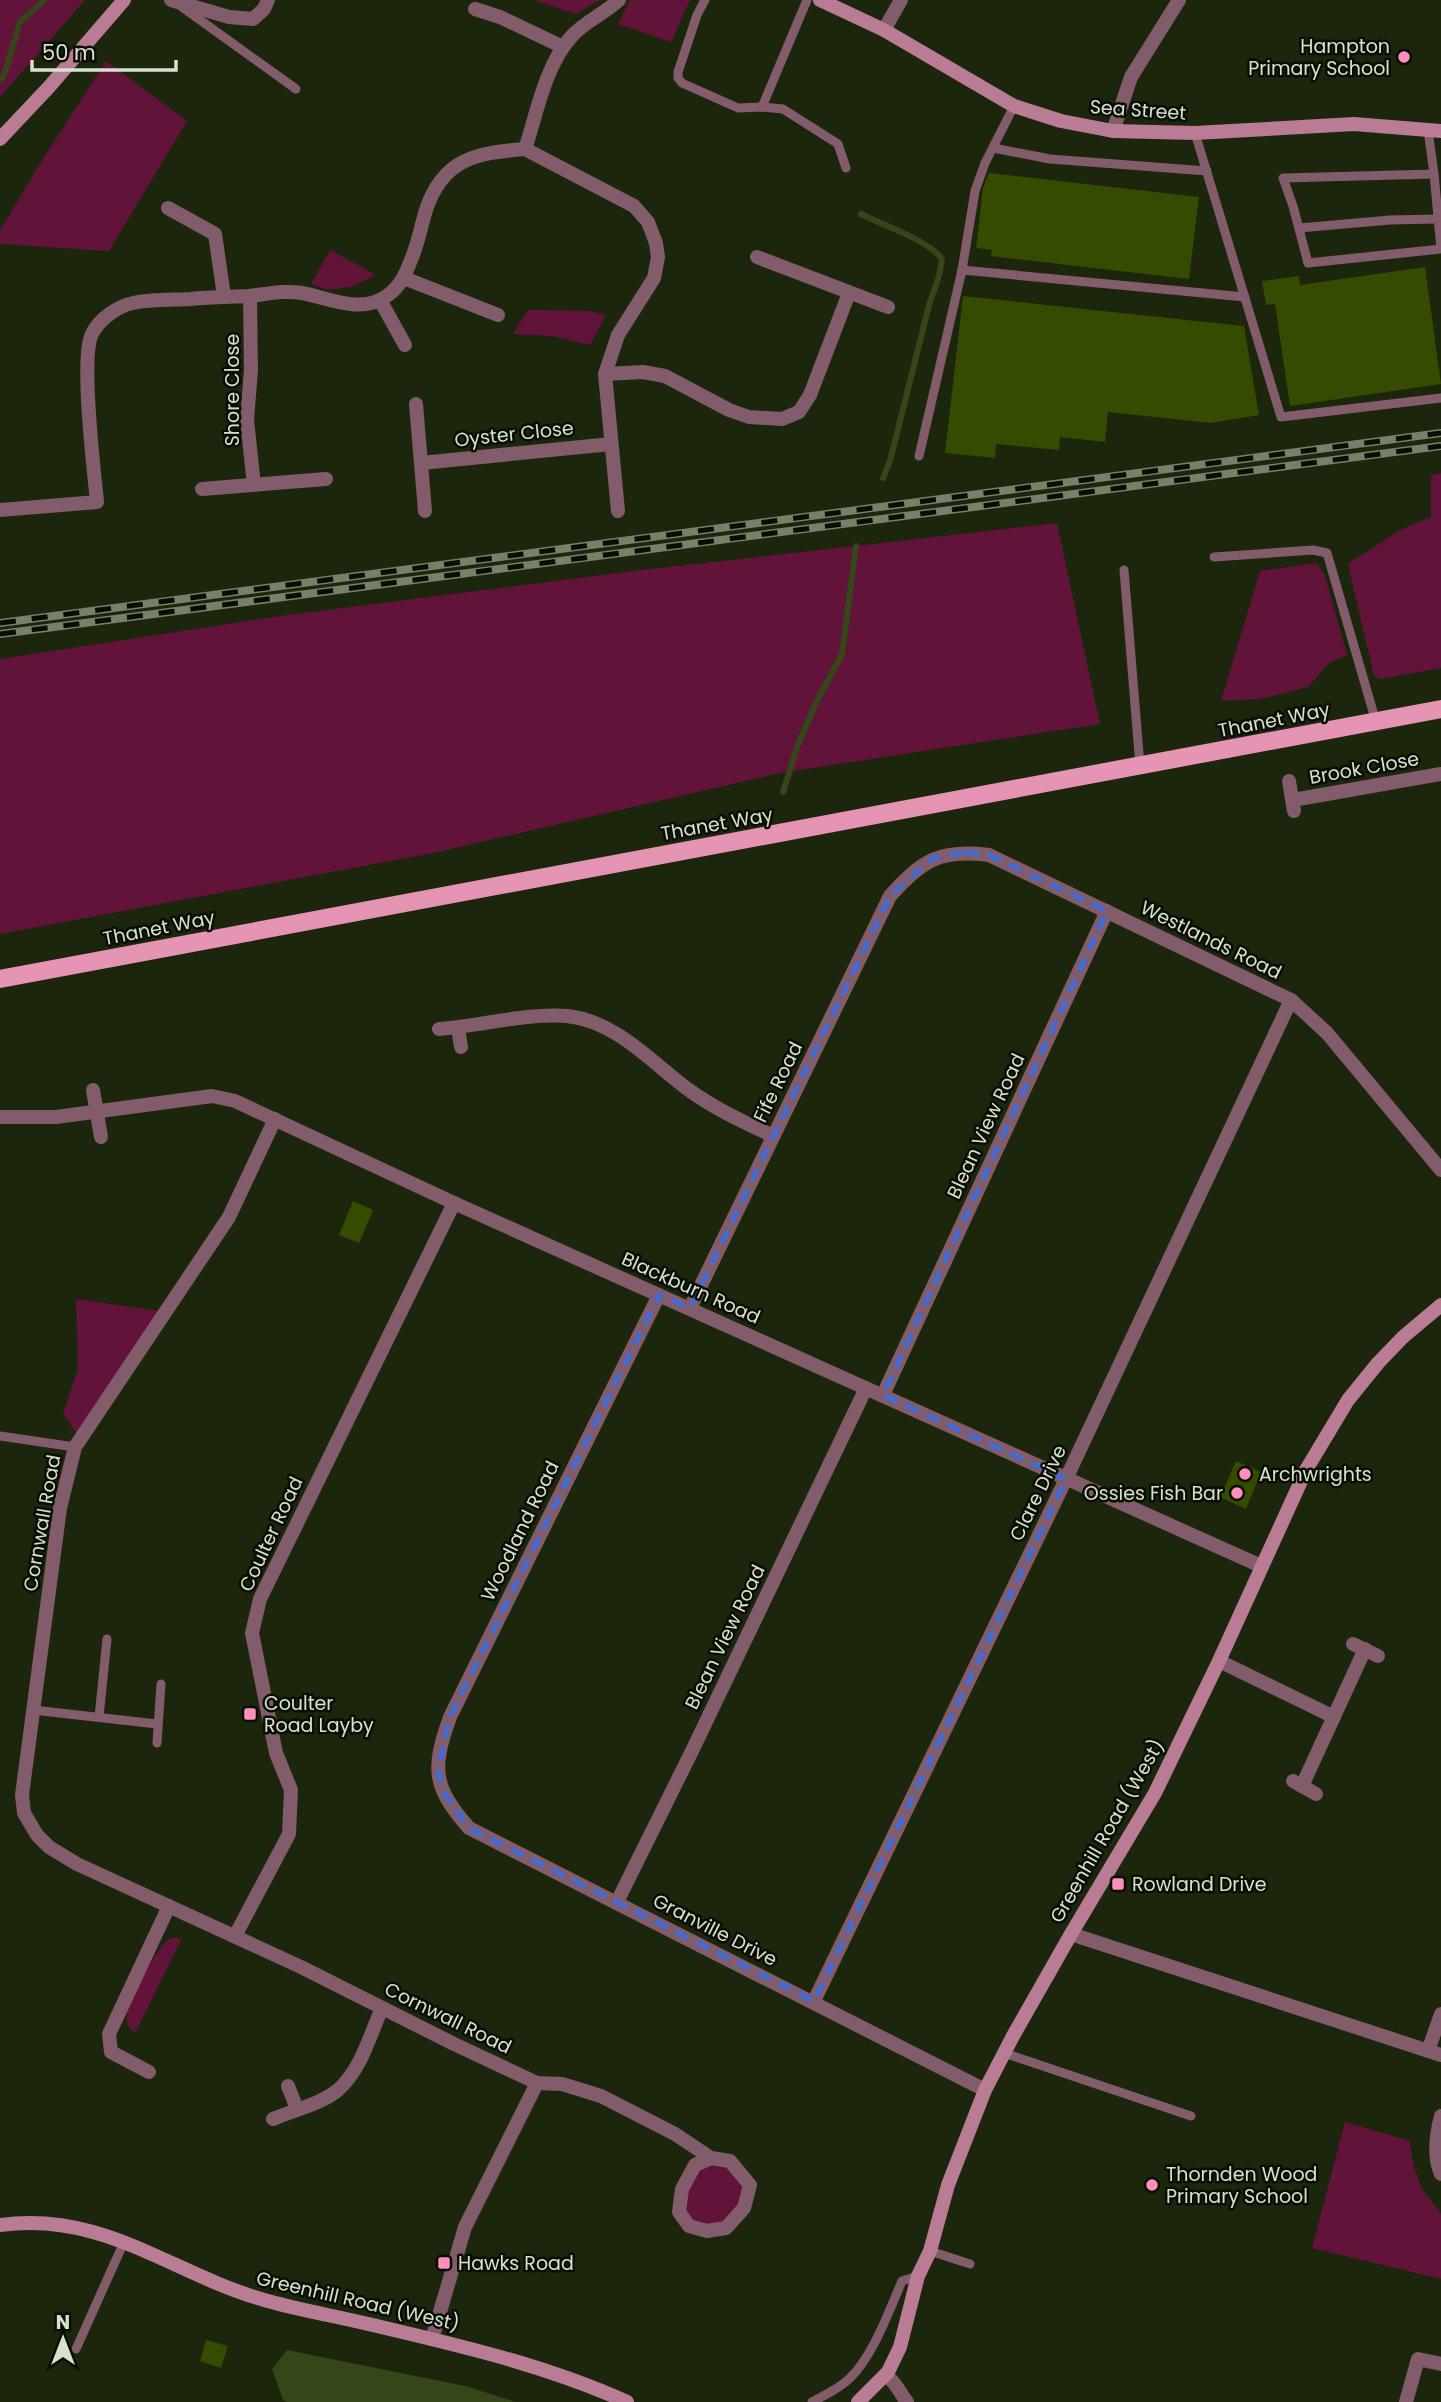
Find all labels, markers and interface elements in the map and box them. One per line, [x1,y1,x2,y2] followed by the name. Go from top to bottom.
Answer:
[32,28,175,72] scale bar
[1248,33,1390,82] place label: Hampton Primary School
[42,38,96,67] text: 50 m
[1396,49,1412,65] marker: Hampton Primary School
[1089,93,1187,127] street label: Sea Street
[219,334,246,446] street label: Shore Close
[453,414,575,454] street label: Oyster Close
[1216,696,1332,744] street label: Thanet Way
[1307,745,1421,791] street label: Brook Close
[659,801,775,847] street label: Thanet Way
[1136,894,1286,986] street label: Westlands Road
[101,904,217,952] street label: Thanet Way
[747,1037,809,1127] street label: Fife Road
[940,1049,1032,1203] street label: Blean View Road
[617,1245,765,1331] street label: Blackburn Road
[1003,1440,1073,1546] street label: Clare Drive
[17,1453,67,1593] street label: Cornwall Road
[474,1456,566,1606] street label: Woodland Road
[1259,1461,1372,1488] place label: Archwrights
[1237,1466,1253,1482] marker: Archwrights
[233,1472,309,1596] street label: Coulter Road
[1084,1480,1223,1507] place label: Ossies Fish Bar
[1229,1485,1245,1501] marker: Ossies Fish Bar
[678,1560,772,1714] street label: Blean View Road
[264,1690,374,1739] place label: Coulter Road Layby
[242,1706,258,1722] marker: Coulter Road Layby
[1043,1734,1171,1928] street label: Greenhill Road (West)
[1132,1871,1267,1898] place label: Rowland Drive
[1110,1876,1126,1892] marker: Rowland Drive
[648,1887,782,1973] street label: Granville Drive
[380,1976,516,2060] street label: Cornwall Road
[1166,2161,1317,2210] place label: Thornden Wood Primary School
[1144,2177,1160,2193] marker: Thornden Wood Primary School
[458,2250,574,2277] place label: Hawks Road
[436,2255,452,2271] marker: Hawks Road
[254,2264,462,2338] street label: Greenhill Road (West)
[28,2304,98,2374] north arrow
[56,2309,70,2336] text: N

